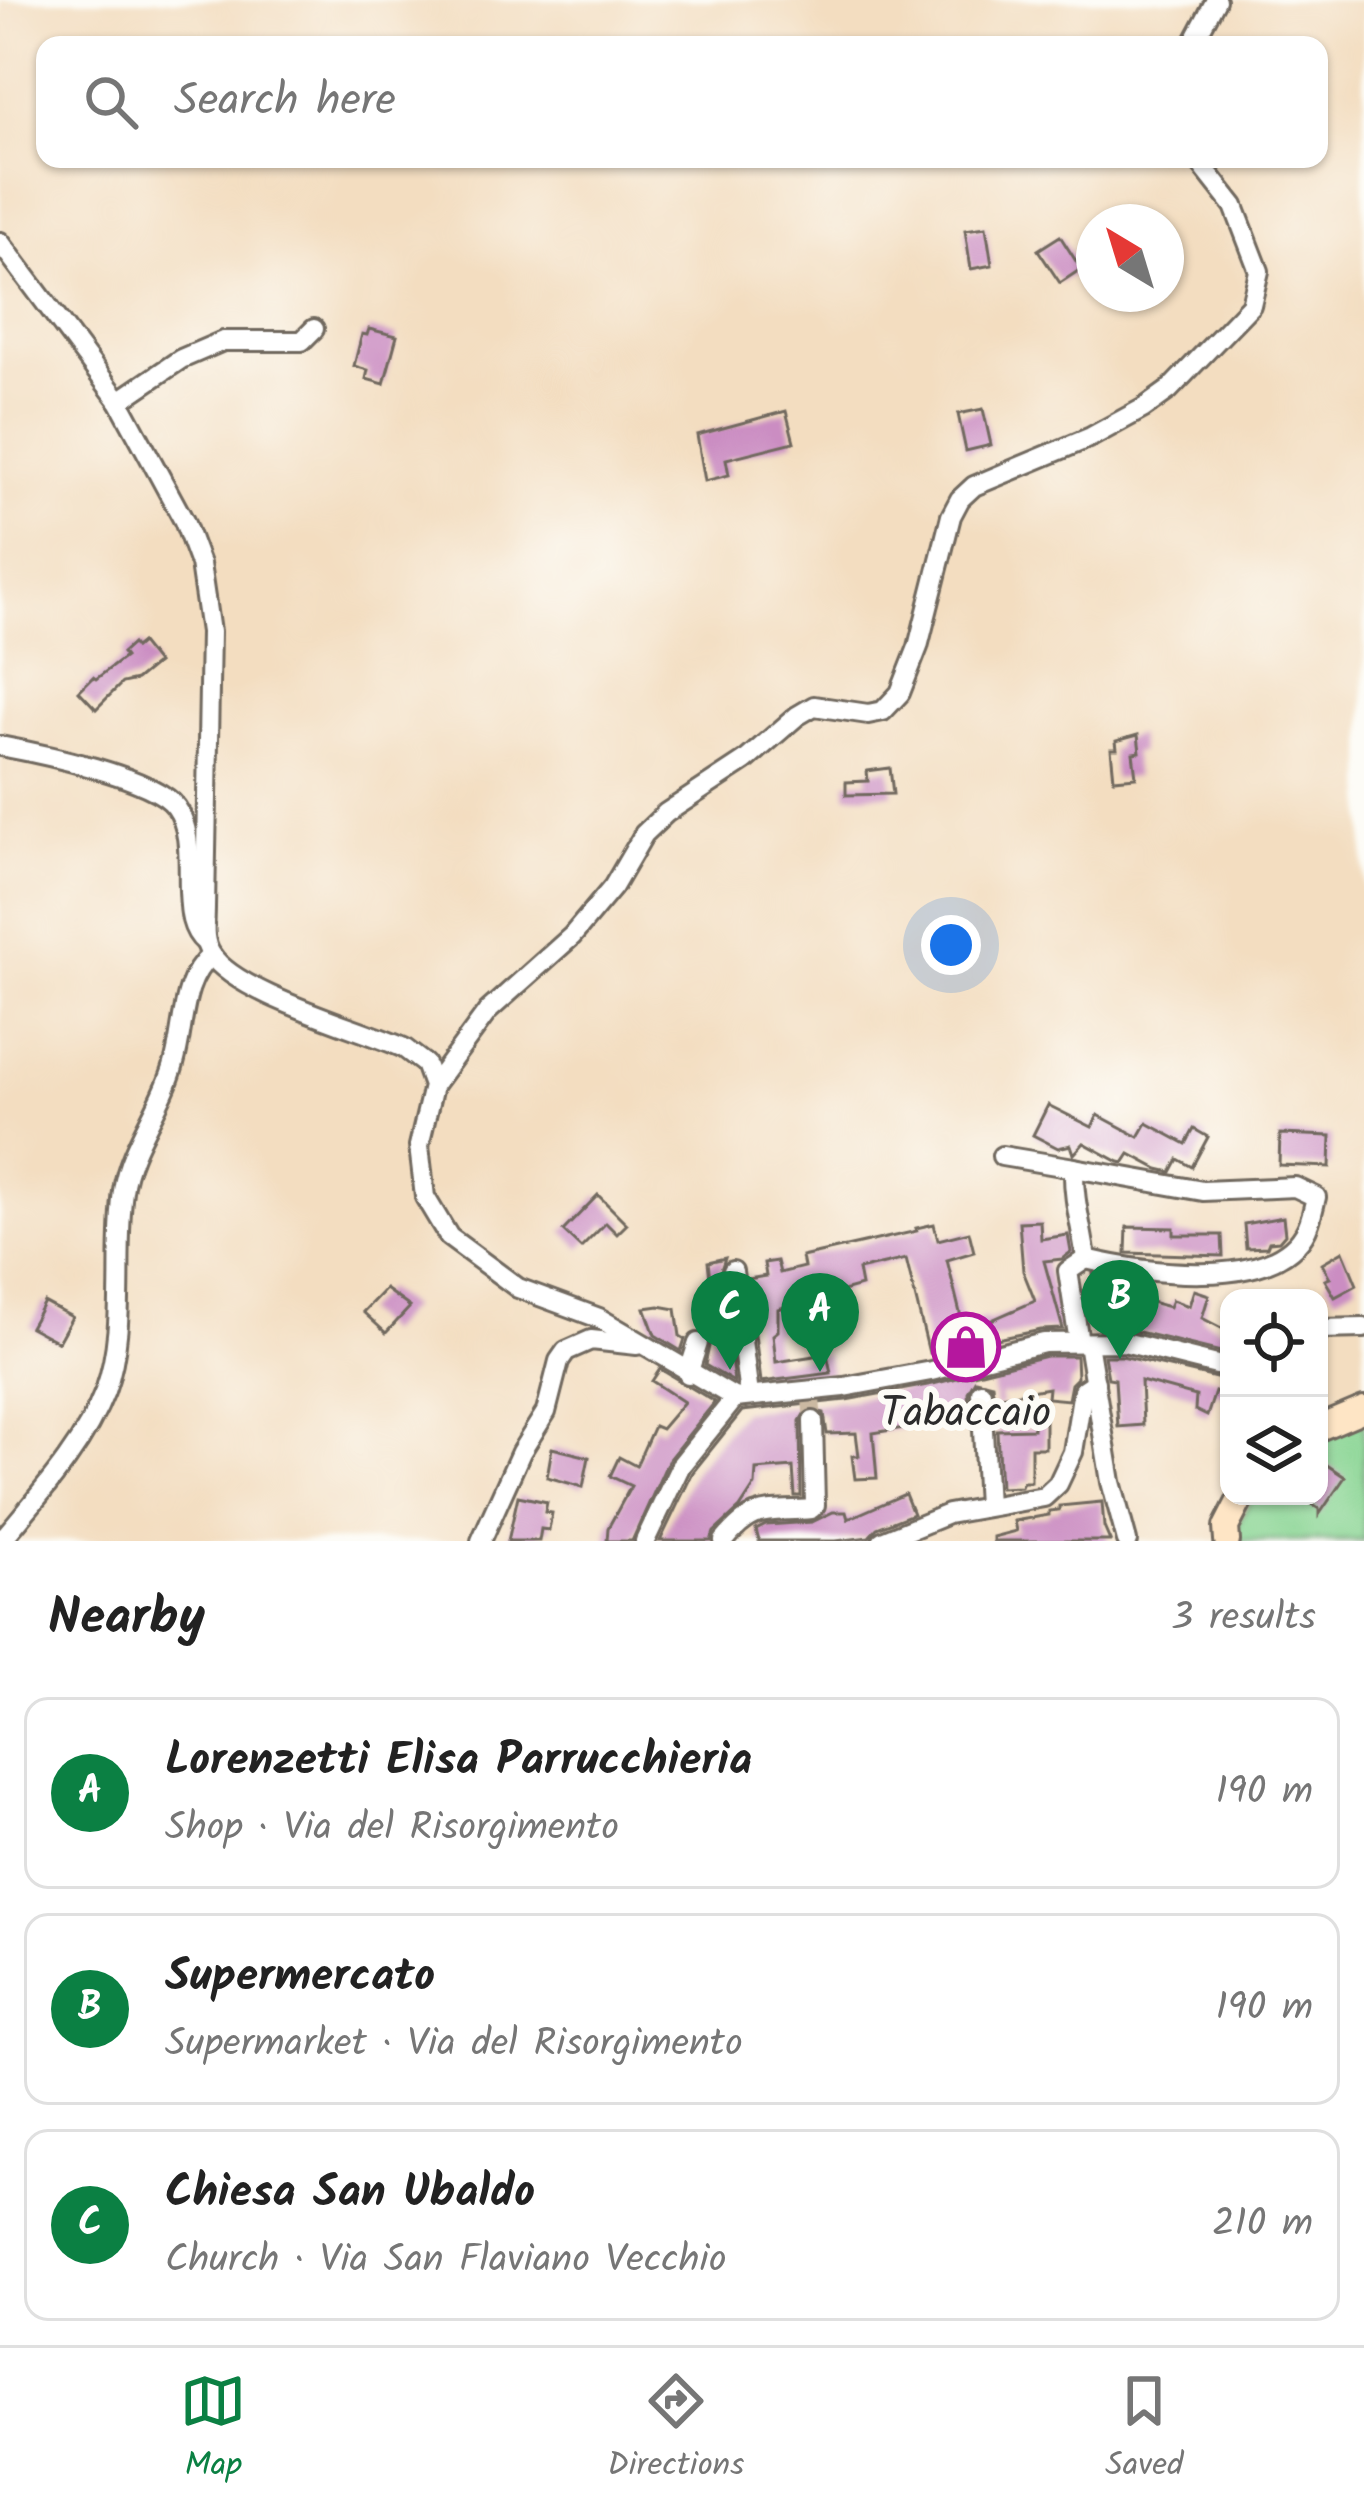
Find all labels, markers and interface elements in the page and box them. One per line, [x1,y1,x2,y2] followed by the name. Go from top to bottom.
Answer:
[36,36,1328,168] search box
[174,66,396,138] text: Search here
[78,69,144,135] icon: search
[1076,204,1184,312] north arrow
[921,915,981,975] your location
[1081,1260,1159,1359] pin: B
[691,1271,769,1370] pin: C
[781,1273,859,1372] pin: A
[1220,1289,1328,1505] map controls
[1220,1289,1328,1397] button: locate
[931,1312,1001,1382] shop icon: Tabaccaio
[881,1381,1051,1448] place label: Tabaccaio
[1220,1397,1328,1505] button: layers
[48,1579,205,1660] text: Nearby
[1171,1588,1316,1650] text: 3 results
[165,1726,752,1798] text: Lorenzetti Elisa Parrucchieria
[78,1762,102,1824] text: A
[1216,1762,1313,1824] text: 190 m
[165,1798,619,1860] text: Shop · Via del Risorgimento
[165,1942,435,2014] text: Supermercato
[78,1978,102,2040] text: B
[1216,1978,1313,2040] text: 190 m
[165,2014,743,2076] text: Supermarket · Via del Risorgimento
[165,2158,535,2230] text: Chiesa San Ubaldo
[78,2194,102,2256] text: C
[1212,2194,1313,2256] text: 210 m
[165,2230,726,2292] text: Church · Via San Flaviano Vecchio
[180,2368,246,2493] tab: Map
[607,2368,744,2493] tab: Directions
[1105,2368,1184,2493] tab: Saved

